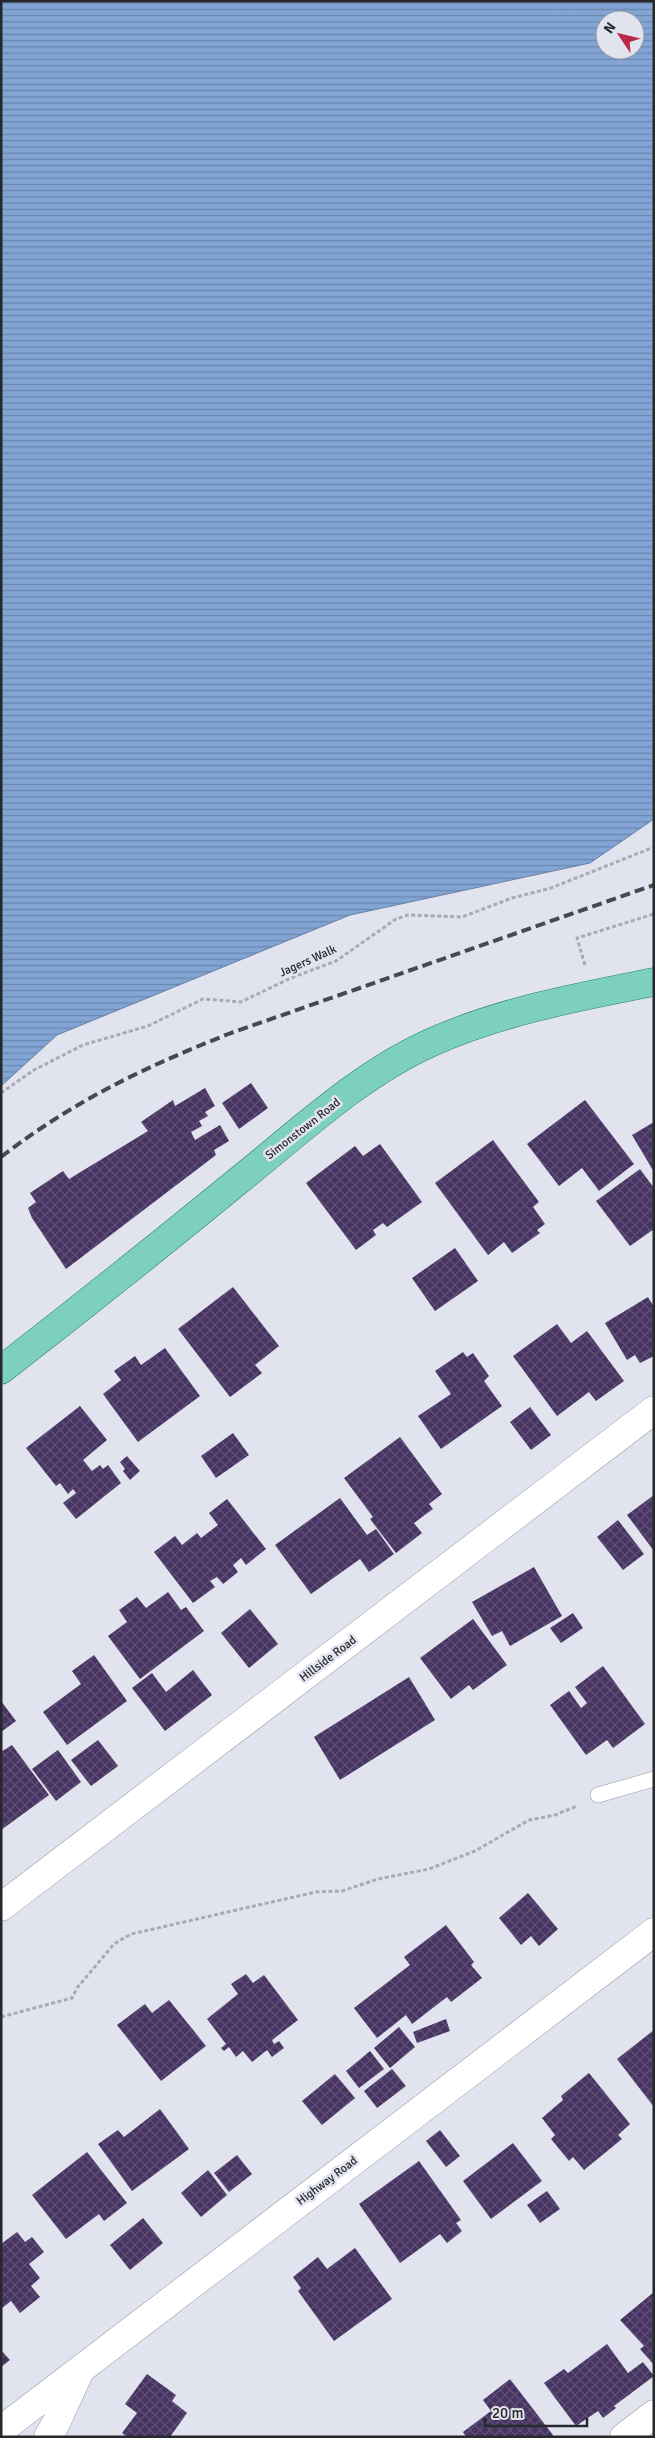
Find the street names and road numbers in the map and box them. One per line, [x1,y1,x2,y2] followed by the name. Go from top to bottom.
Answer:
[277,942,339,980] street label: Jagers Walk
[262,1095,344,1163] street label: Simonstown Road
[297,1633,359,1685] street label: Hillside Road
[294,2153,360,2209] street label: Highway Road

